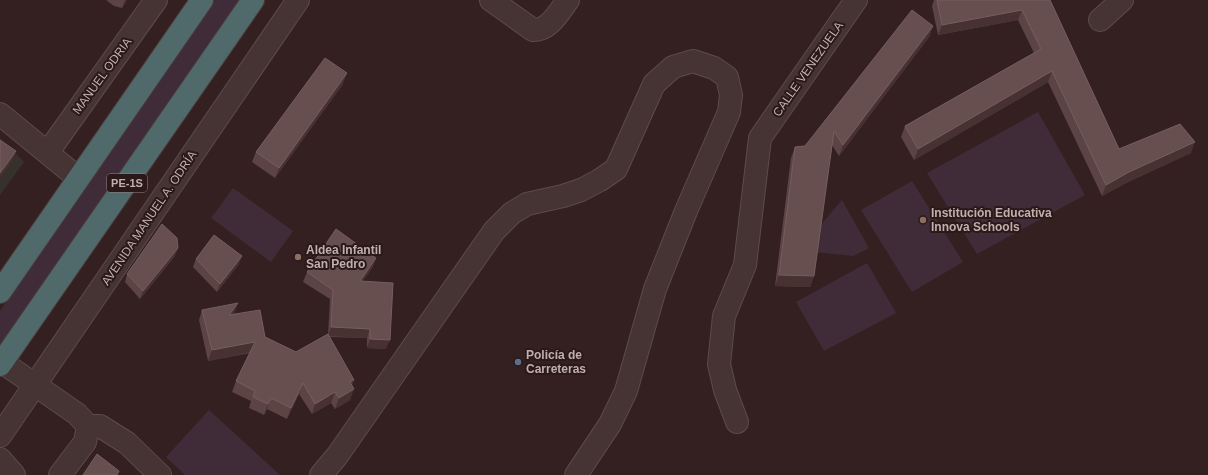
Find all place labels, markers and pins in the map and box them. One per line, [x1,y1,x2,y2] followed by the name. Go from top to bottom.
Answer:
[931,206,1052,234] place label: Institución Educativa Innova Schools
[918,215,928,225] marker: Institución Educativa Innova Schools
[306,243,381,271] place label: Aldea Infantil San Pedro
[293,252,303,262] marker: Aldea Infantil San Pedro
[526,348,586,376] place label: Policía de Carreteras
[513,357,523,367] marker: Policía de Carreteras

